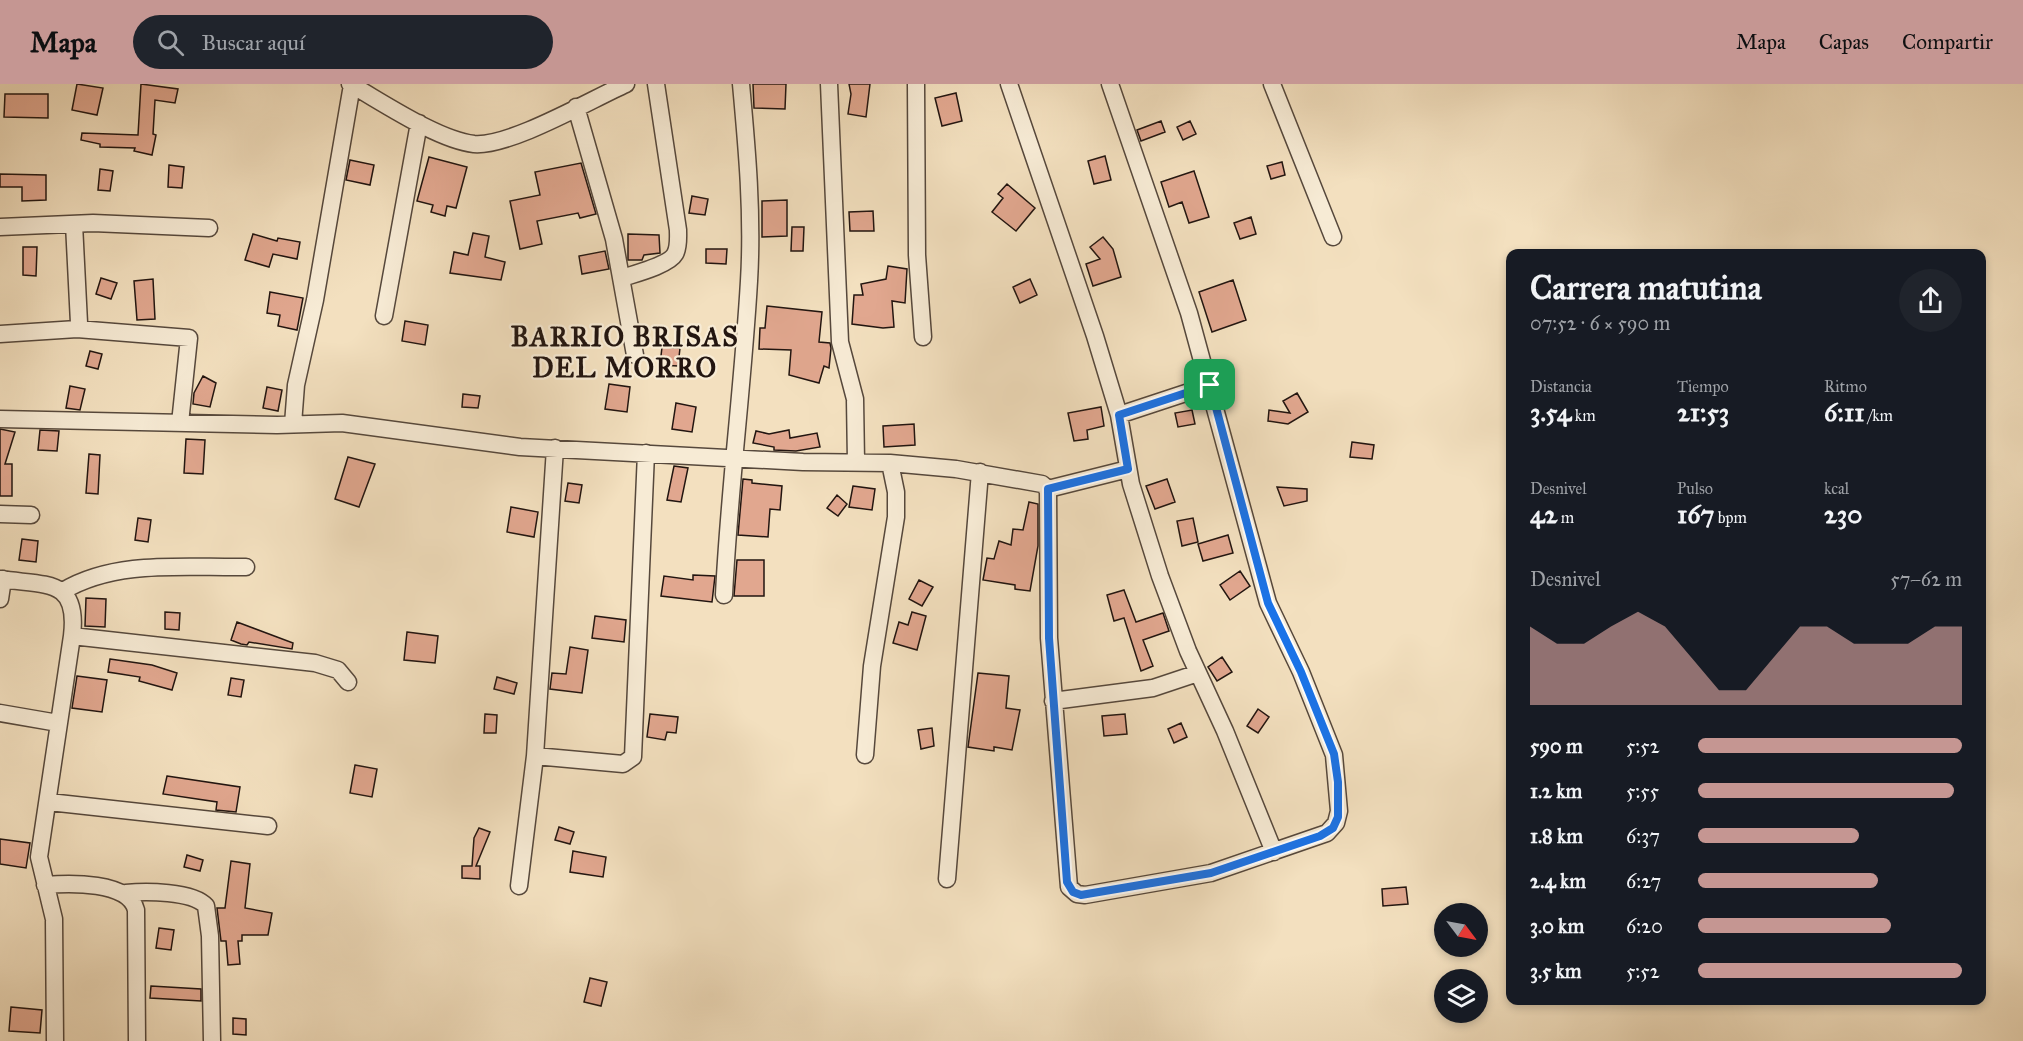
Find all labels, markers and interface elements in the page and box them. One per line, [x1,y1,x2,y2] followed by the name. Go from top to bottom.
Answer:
[133,15,553,69] search box
[30,25,97,60] text: Mapa
[154,26,187,59] icon: search
[202,29,305,56] text: Buscar aquí
[1736,29,1786,55] text: Mapa
[1819,29,1869,55] text: Capas
[1902,29,1993,55] text: Compartir
[1530,268,1762,308] text: Carrera matutina
[1899,269,1962,332] button: share
[1530,311,1670,335] text: 07:52 · 6 × 590 m
[511,320,739,384] district label: BARRIO BRISAS DEL MORRO
[1184,359,1235,410] pin
[1193,368,1226,401] icon: arrive
[1530,377,1592,396] text: Distancia
[1677,377,1729,396] text: Tiempo
[1824,377,1867,396] text: Ritmo
[1530,396,1571,428] text: 3.54
[1677,396,1729,428] text: 21:53
[1824,396,1864,428] text: 6:11
[1571,406,1596,425] text: km
[1864,406,1893,425] text: /km
[1530,479,1586,498] text: Desnivel
[1677,479,1713,498] text: Pulso
[1824,479,1849,498] text: kcal
[1530,498,1557,530] text: 42
[1677,498,1714,530] text: 167
[1824,498,1862,530] text: 230
[1557,508,1574,527] text: m
[1714,508,1747,527] text: bpm
[1530,567,1601,591] text: Desnivel
[1890,567,1962,591] text: 57–62 m
[1530,734,1583,758] text: 590 m
[1626,734,1660,758] text: 5:52
[1530,779,1582,803] text: 1.2 km
[1626,779,1659,803] text: 5:55
[1530,824,1583,848] text: 1.8 km
[1626,824,1660,848] text: 6:37
[1530,869,1586,893] text: 2.4 km
[1626,869,1661,893] text: 6:27
[1434,903,1488,957] north arrow
[1434,903,1488,1023] map controls
[1530,914,1584,938] text: 3.0 km
[1626,914,1663,938] text: 6:20
[1530,959,1582,983] text: 3.5 km
[1626,959,1660,983] text: 5:52
[1434,969,1488,1023] button: layers

